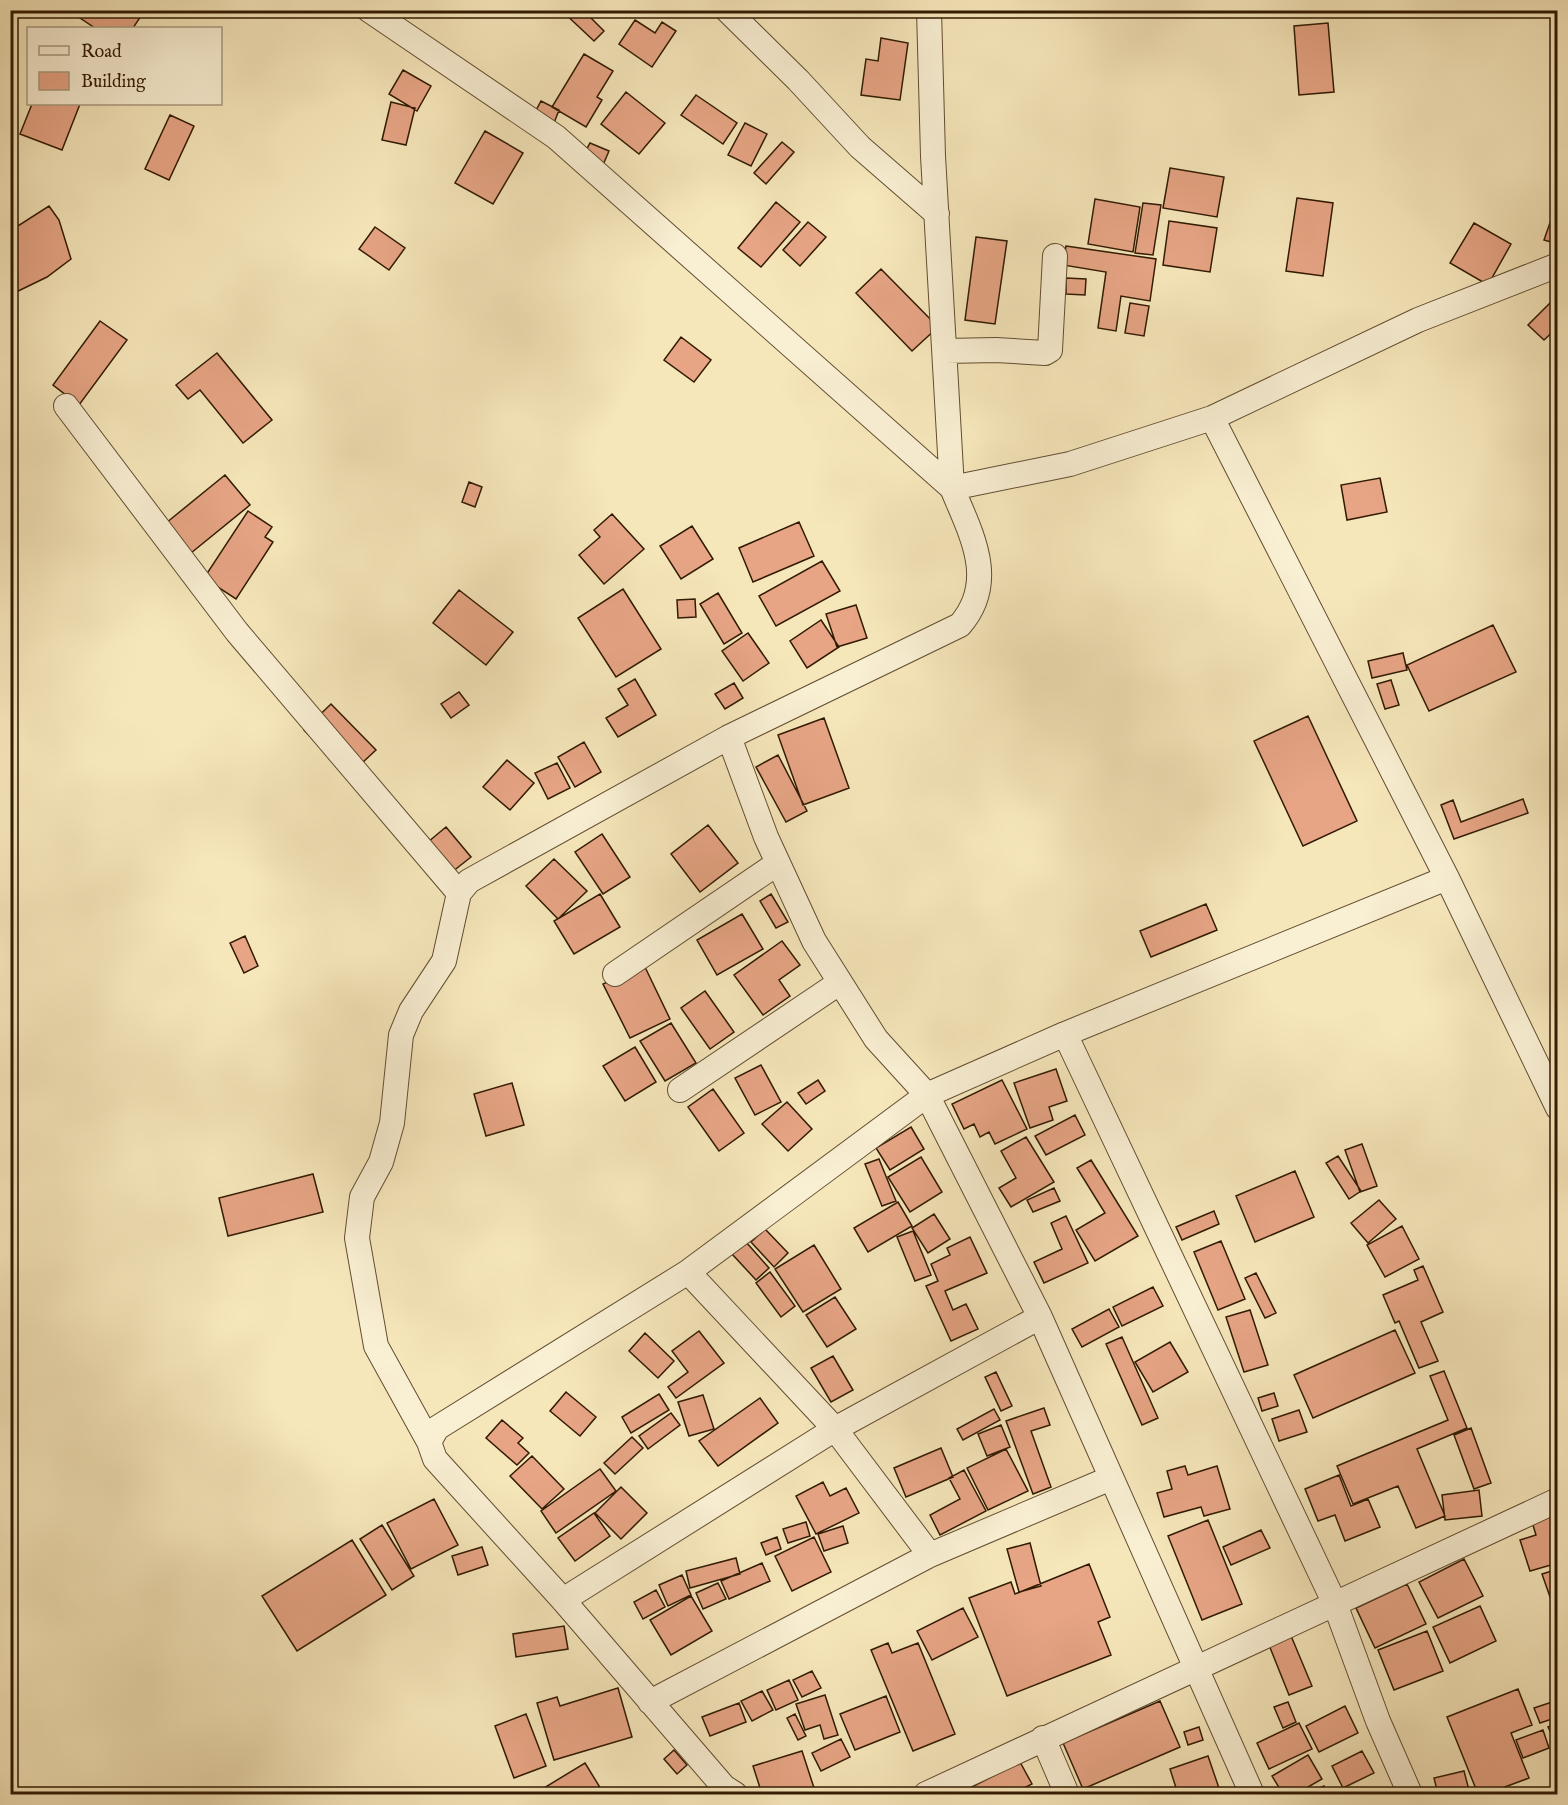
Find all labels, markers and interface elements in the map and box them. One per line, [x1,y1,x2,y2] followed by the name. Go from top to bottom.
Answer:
[27,27,222,105] legend
[81,41,122,64] text: Road
[81,71,146,94] text: Building

